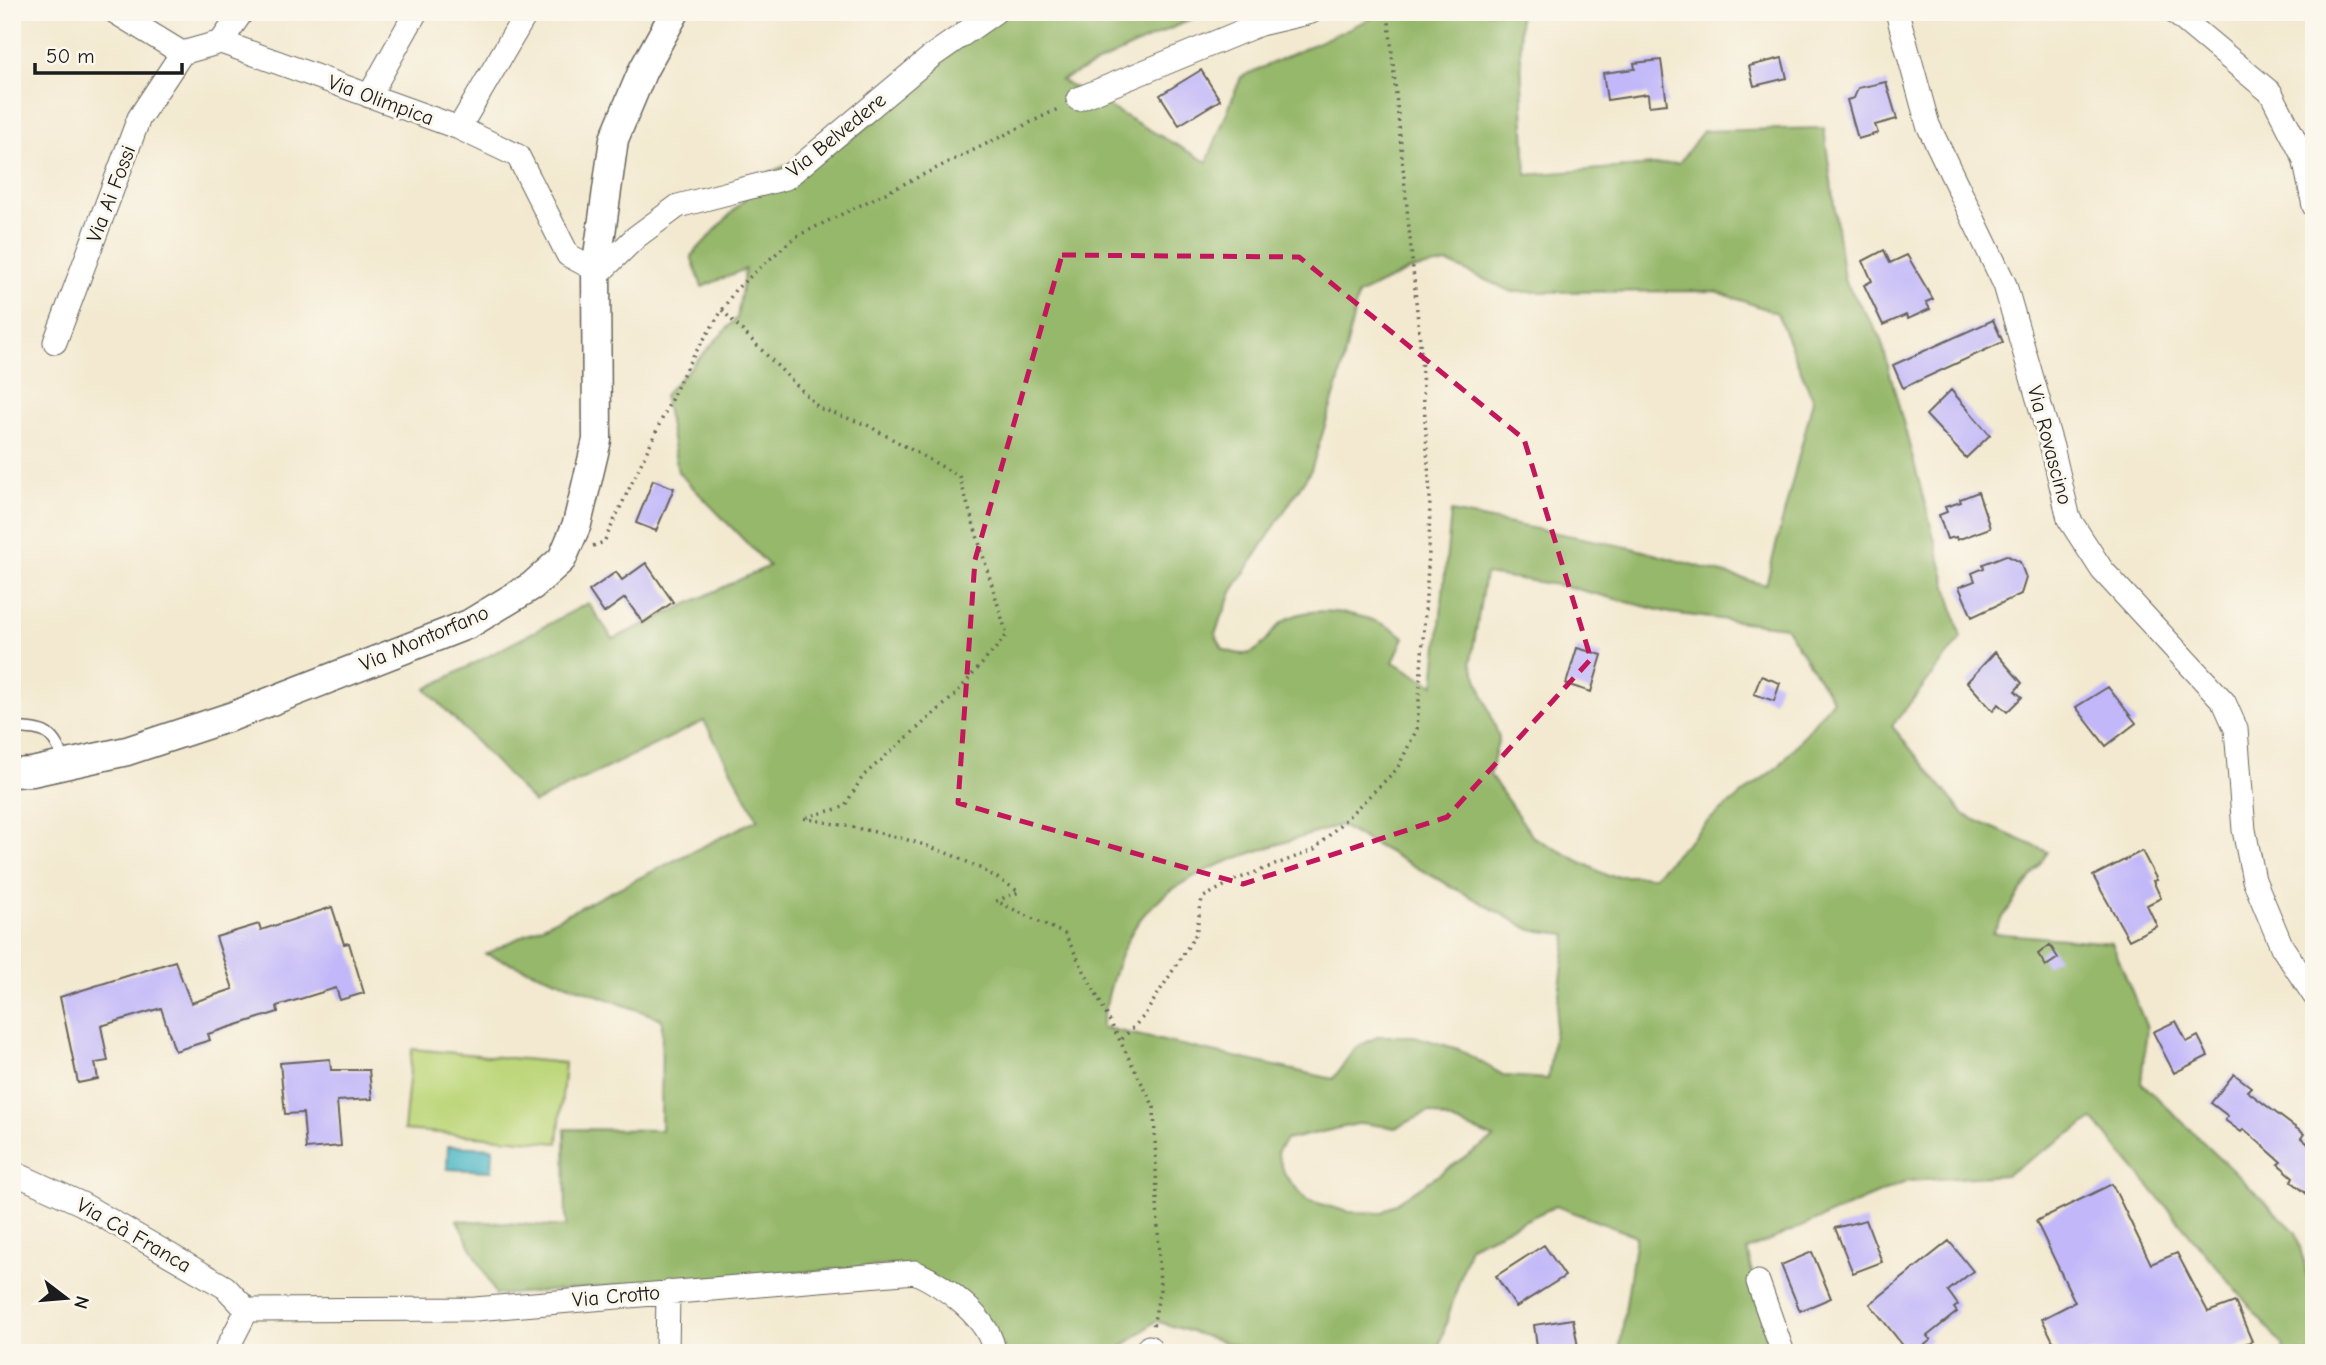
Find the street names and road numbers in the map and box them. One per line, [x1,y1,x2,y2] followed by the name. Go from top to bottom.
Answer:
[325,70,437,130] street label: Via Olimpica
[781,88,891,182] street label: Via Belvedere
[82,142,140,246] street label: Via Ai Fossi
[2023,383,2077,507] street label: Via Rovascino
[356,600,492,676] street label: Via Montorfano
[73,1193,195,1277] street label: Via Cà Franca
[571,1280,661,1312] street label: Via Crotto

